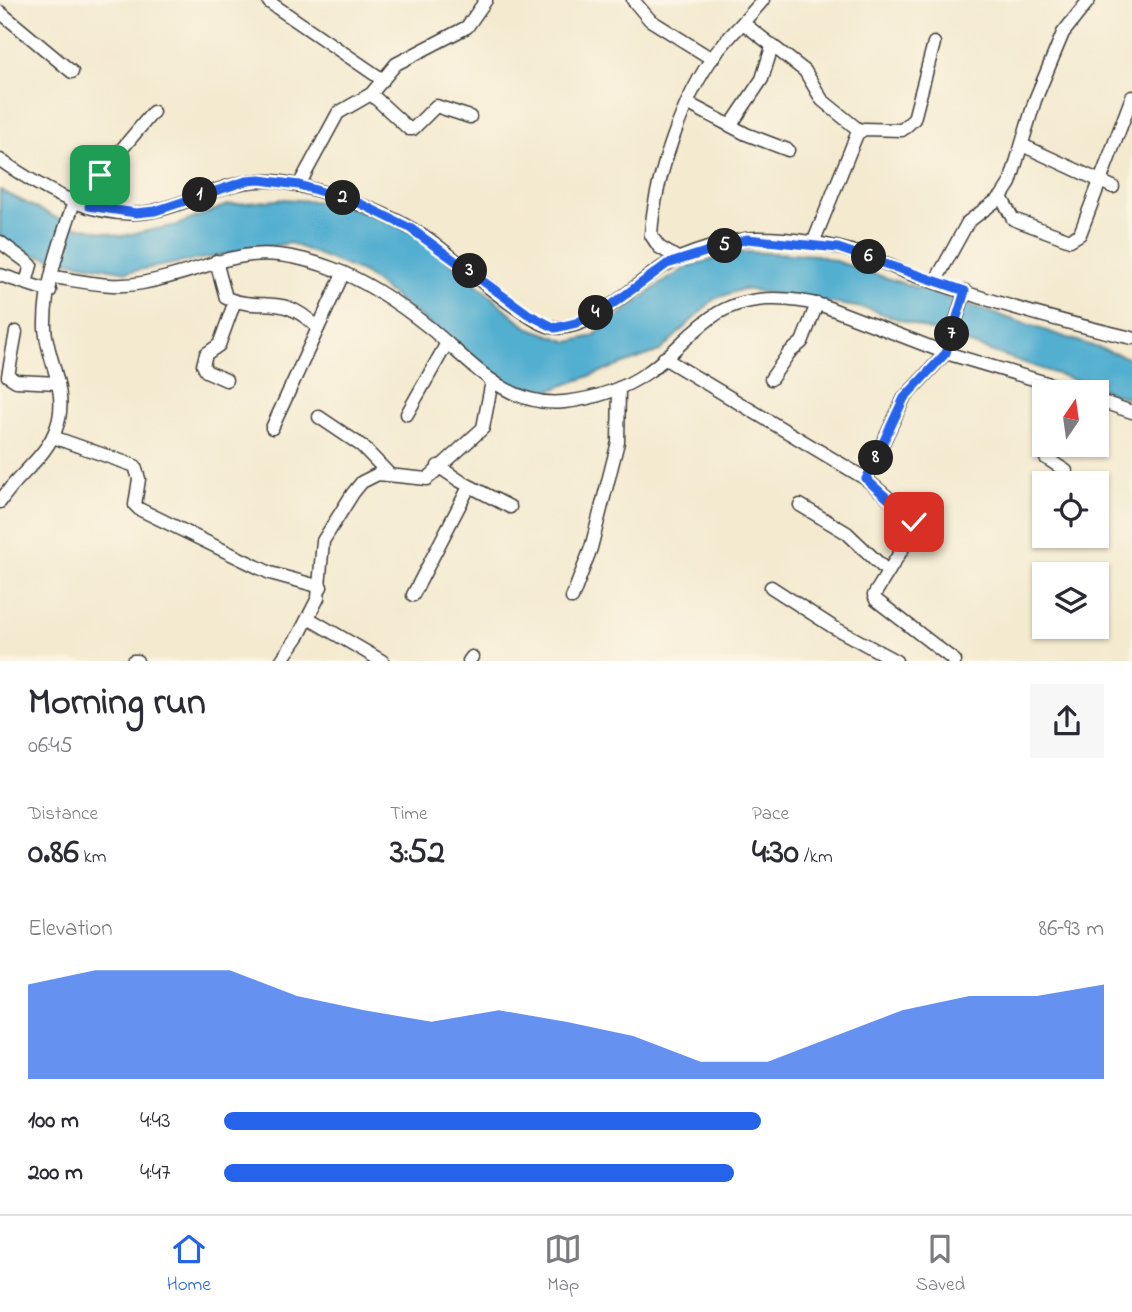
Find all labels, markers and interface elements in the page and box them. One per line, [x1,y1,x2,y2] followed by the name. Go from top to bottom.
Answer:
[70,145,130,205] pin
[81,156,119,194] icon: arrive
[182,178,218,212] pin: 1
[326,180,360,216] pin: 2
[196,181,203,208] text: 1
[338,184,347,211] text: 2
[708,229,742,264] pin: 5
[719,232,730,259] text: 5
[852,240,886,274] pin: 6
[864,243,873,270] text: 6
[452,254,488,288] pin: 3
[466,257,473,284] text: 3
[578,296,614,330] pin: 4
[592,299,599,326] text: 4
[934,316,970,352] pin: 7
[948,320,955,347] text: 7
[1032,380,1110,457] north arrow
[1032,380,1109,639] map controls
[858,440,894,476] pin: 8
[872,444,879,471] text: 8
[1032,471,1109,548] button: locate
[884,492,944,552] pin
[895,503,933,541] icon: check
[1032,562,1109,639] button: layers
[28,676,206,732] text: Morning run
[1030,684,1104,758] button: share
[28,730,73,763] text: 06:45
[28,801,98,828] text: Distance
[390,801,428,828] text: Time
[752,801,789,828] text: Pace
[28,828,79,879] text: 0.86
[390,828,445,879] text: 3:52
[752,828,799,879] text: 4:30
[79,844,107,871] text: km
[799,844,833,871] text: /km
[28,913,113,946] text: Elevation
[1039,913,1104,946] text: 86–93 m
[28,1105,79,1138] text: 100 m
[140,1105,170,1138] text: 4:43
[28,1157,83,1190] text: 200 m
[140,1157,170,1190] text: 4:47
[167,1230,211,1299] tab: Home
[544,1230,582,1299] tab: Map
[916,1230,965,1299] tab: Saved

